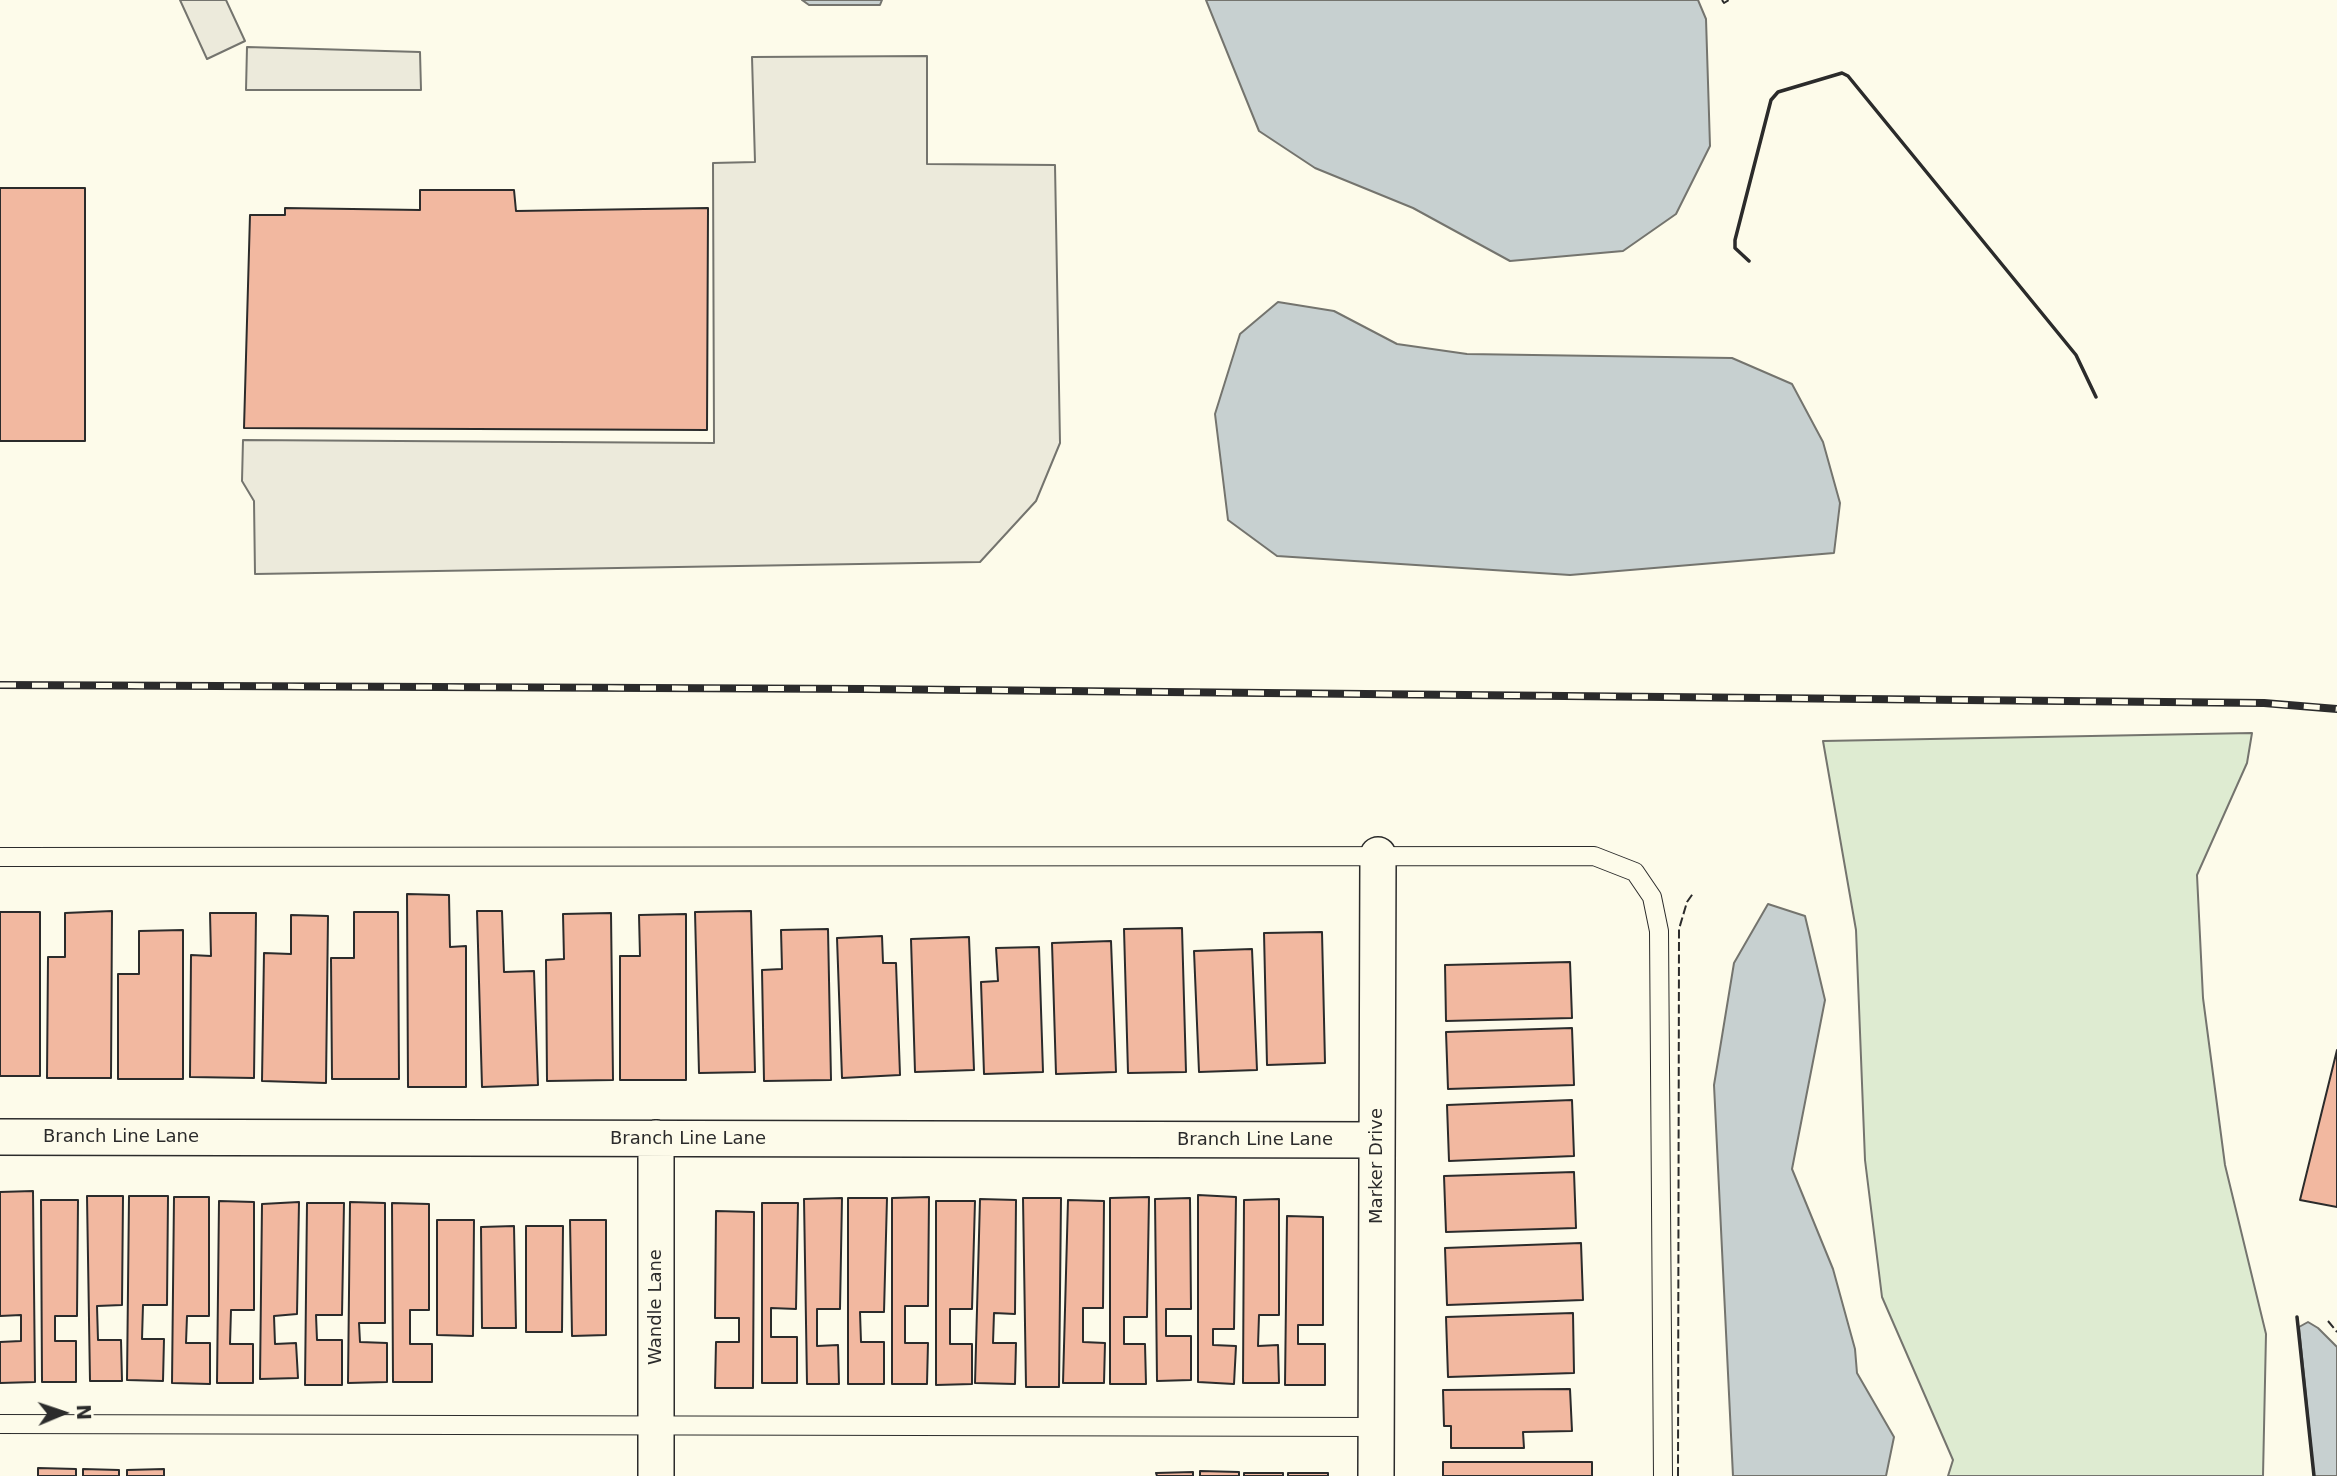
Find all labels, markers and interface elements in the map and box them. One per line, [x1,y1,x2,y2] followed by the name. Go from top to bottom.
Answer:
[1366,1108,1388,1224] street label: Marker Drive
[43,1126,199,1148] street label: Branch Line Lane
[610,1128,766,1150] street label: Branch Line Lane
[1177,1129,1333,1151] street label: Branch Line Lane
[645,1249,667,1365] street label: Wandle Lane
[28,1378,98,1448] north arrow
[73,1404,95,1421] text: N

